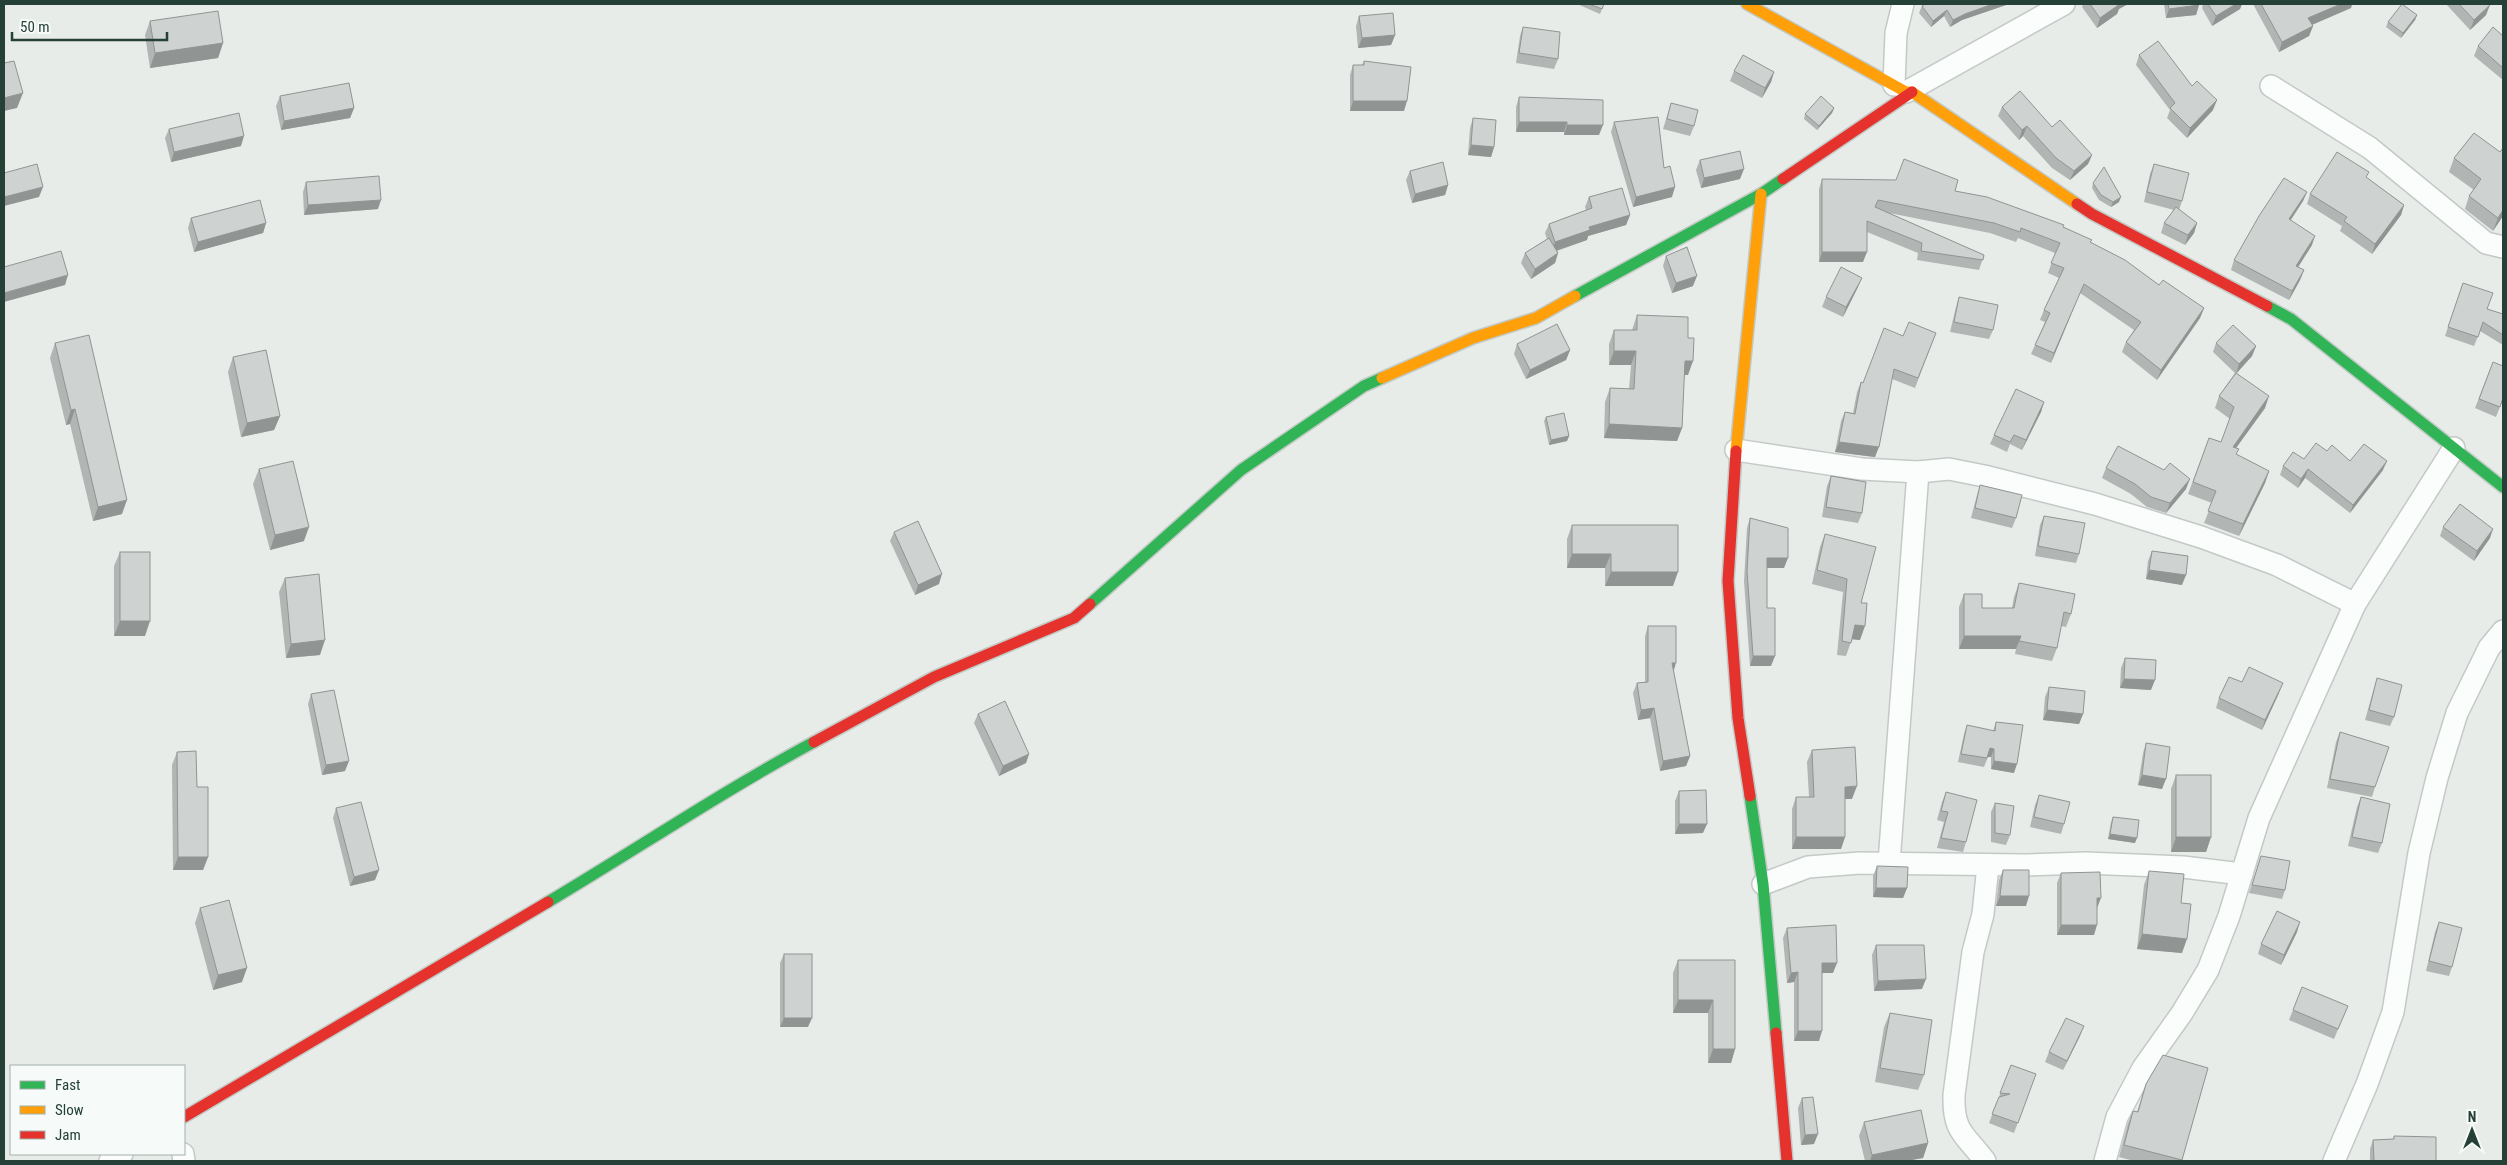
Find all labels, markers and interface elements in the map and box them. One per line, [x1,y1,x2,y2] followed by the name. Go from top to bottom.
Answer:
[12,10,168,42] scale bar
[20,18,50,36] text: 50 m
[10,1065,185,1155] legend
[55,1076,80,1094] text: Fast
[55,1101,84,1119] text: Slow
[2447,1105,2497,1155] north arrow
[2468,1109,2476,1125] text: N
[55,1126,81,1144] text: Jam

